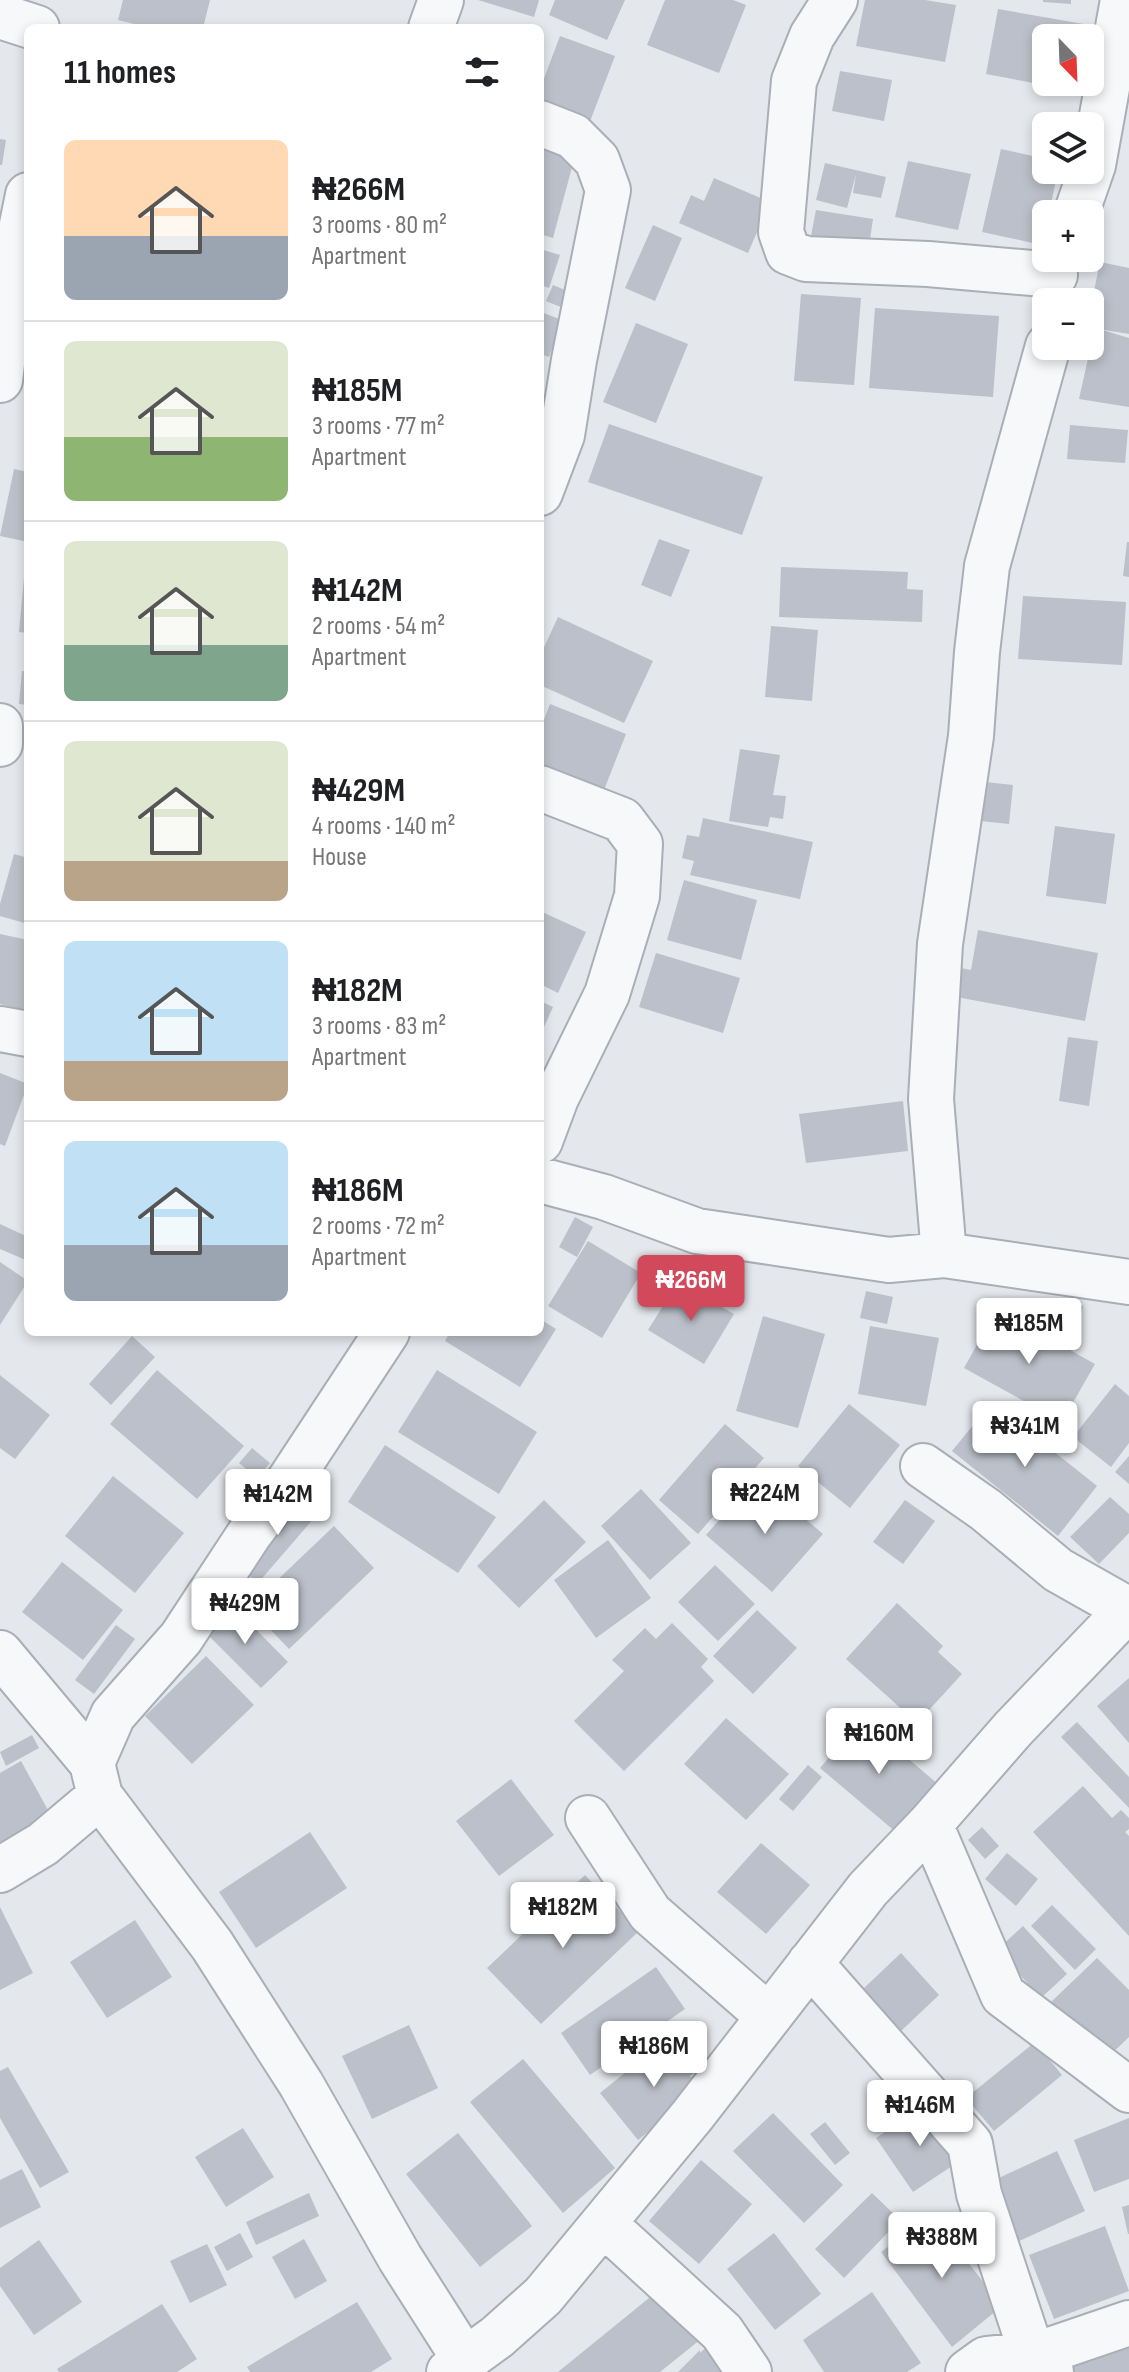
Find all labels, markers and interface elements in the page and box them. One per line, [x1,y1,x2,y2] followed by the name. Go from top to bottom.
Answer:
[1032,24,1104,96] north arrow
[1032,24,1104,360] map controls
[460,50,504,94] icon: filters
[64,52,176,93] text: 11 homes
[1032,112,1104,184] button: layers
[312,169,405,210] text: ₦266M
[128,172,224,268] icon: home
[1032,200,1104,272] button: +
[312,210,447,241] text: 3 rooms · 80 m²
[312,241,406,272] text: Apartment
[1032,288,1104,360] button: −
[312,370,402,411] text: ₦185M
[128,373,224,469] icon: home
[312,411,445,442] text: 3 rooms · 77 m²
[312,442,406,473] text: Apartment
[312,570,402,611] text: ₦142M
[128,573,224,669] icon: home
[312,611,445,642] text: 2 rooms · 54 m²
[312,642,406,673] text: Apartment
[312,770,405,811] text: ₦429M
[128,773,224,869] icon: home
[312,811,456,842] text: 4 rooms · 140 m²
[312,842,367,873] text: House
[312,970,403,1011] text: ₦182M
[128,973,224,1069] icon: home
[312,1011,446,1042] text: 3 rooms · 83 m²
[312,1042,406,1073] text: Apartment
[312,1170,403,1211] text: ₦186M
[128,1173,224,1269] icon: home
[312,1211,445,1242] text: 2 rooms · 72 m²
[312,1242,406,1273] text: Apartment
[635,1255,747,1323] pin: ₦266M
[655,1265,727,1296] text: ₦266M
[973,1298,1085,1366] pin: ₦185M
[994,1308,1064,1339] text: ₦185M
[969,1401,1081,1469] pin: ₦341M
[990,1411,1060,1442] text: ₦341M
[709,1468,821,1536] pin: ₦224M
[222,1469,334,1537] pin: ₦142M
[730,1478,800,1509] text: ₦224M
[243,1479,313,1510] text: ₦142M
[189,1578,301,1646] pin: ₦429M
[209,1588,281,1619] text: ₦429M
[823,1708,935,1776] pin: ₦160M
[844,1718,914,1749] text: ₦160M
[507,1882,619,1950] pin: ₦182M
[528,1892,598,1923] text: ₦182M
[598,2021,710,2089] pin: ₦186M
[619,2031,689,2062] text: ₦186M
[864,2080,976,2148] pin: ₦146M
[885,2090,955,2121] text: ₦146M
[886,2212,998,2280] pin: ₦388M
[906,2222,978,2253] text: ₦388M

